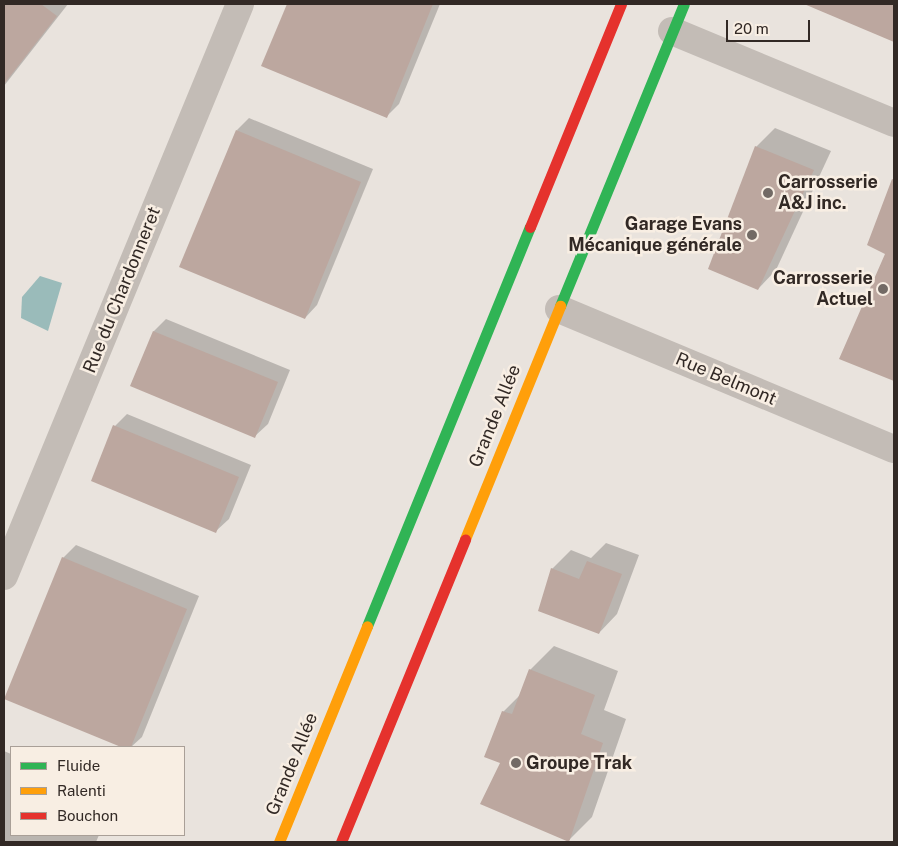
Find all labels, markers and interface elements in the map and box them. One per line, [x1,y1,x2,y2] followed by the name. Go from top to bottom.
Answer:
[728,10,812,42] scale bar
[734,20,769,37] text: 20 m
[778,172,878,214] place label: Carrosserie A&J inc.
[762,187,774,199] marker: Carrosserie A&J inc.
[79,204,165,376] street label: Rue du Chardonneret
[568,214,742,256] place label: Garage Evans Mécanique générale
[746,229,758,241] marker: Garage Evans Mécanique générale
[773,268,873,310] place label: Carrosserie Actuel
[877,283,889,295] marker: Carrosserie Actuel
[672,348,780,410] street label: Rue Belmont
[465,361,525,471] street label: Grande Allée
[262,709,322,819] street label: Grande Allée
[10,746,185,836] legend
[526,752,632,774] place label: Groupe Trak
[57,757,100,774] text: Fluide
[510,757,522,769] marker: Groupe Trak
[57,782,106,799] text: Ralenti
[57,807,118,824] text: Bouchon

